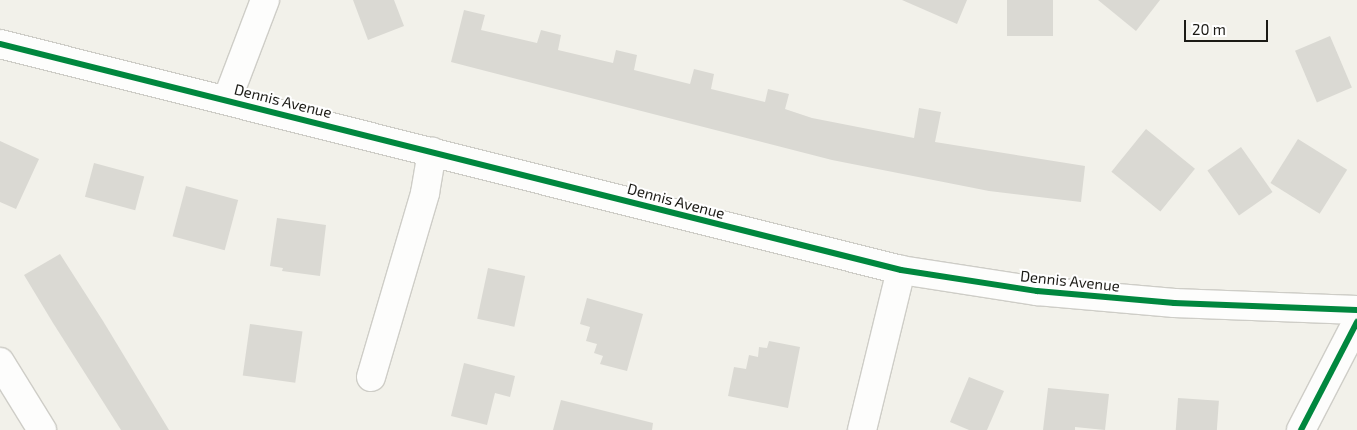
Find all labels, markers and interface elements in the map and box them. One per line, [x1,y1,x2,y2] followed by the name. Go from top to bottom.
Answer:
[1187,10,1271,42] scale bar
[1192,20,1226,38] text: 20 m
[232,80,334,122] street label: Dennis Avenue
[625,179,727,223] street label: Dennis Avenue
[1019,267,1121,295] street label: Dennis Avenue

